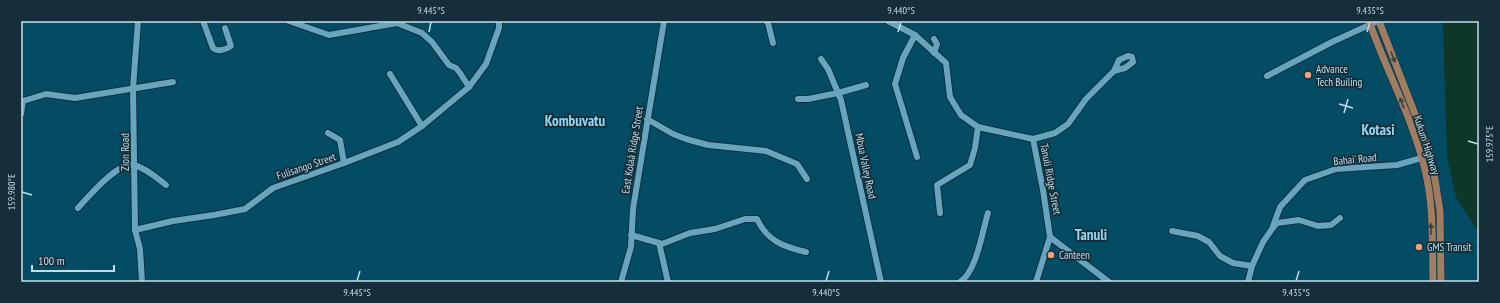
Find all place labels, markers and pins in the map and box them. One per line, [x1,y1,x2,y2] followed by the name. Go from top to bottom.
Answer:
[1316,62,1362,89] place label: Advance Tech Builing
[1303,70,1313,80] marker: Advance Tech Builing
[1427,240,1472,254] place label: GMS Transit
[1414,242,1424,252] marker: GMS Transit
[1059,248,1090,262] place label: Canteen
[1046,250,1056,260] marker: Canteen

